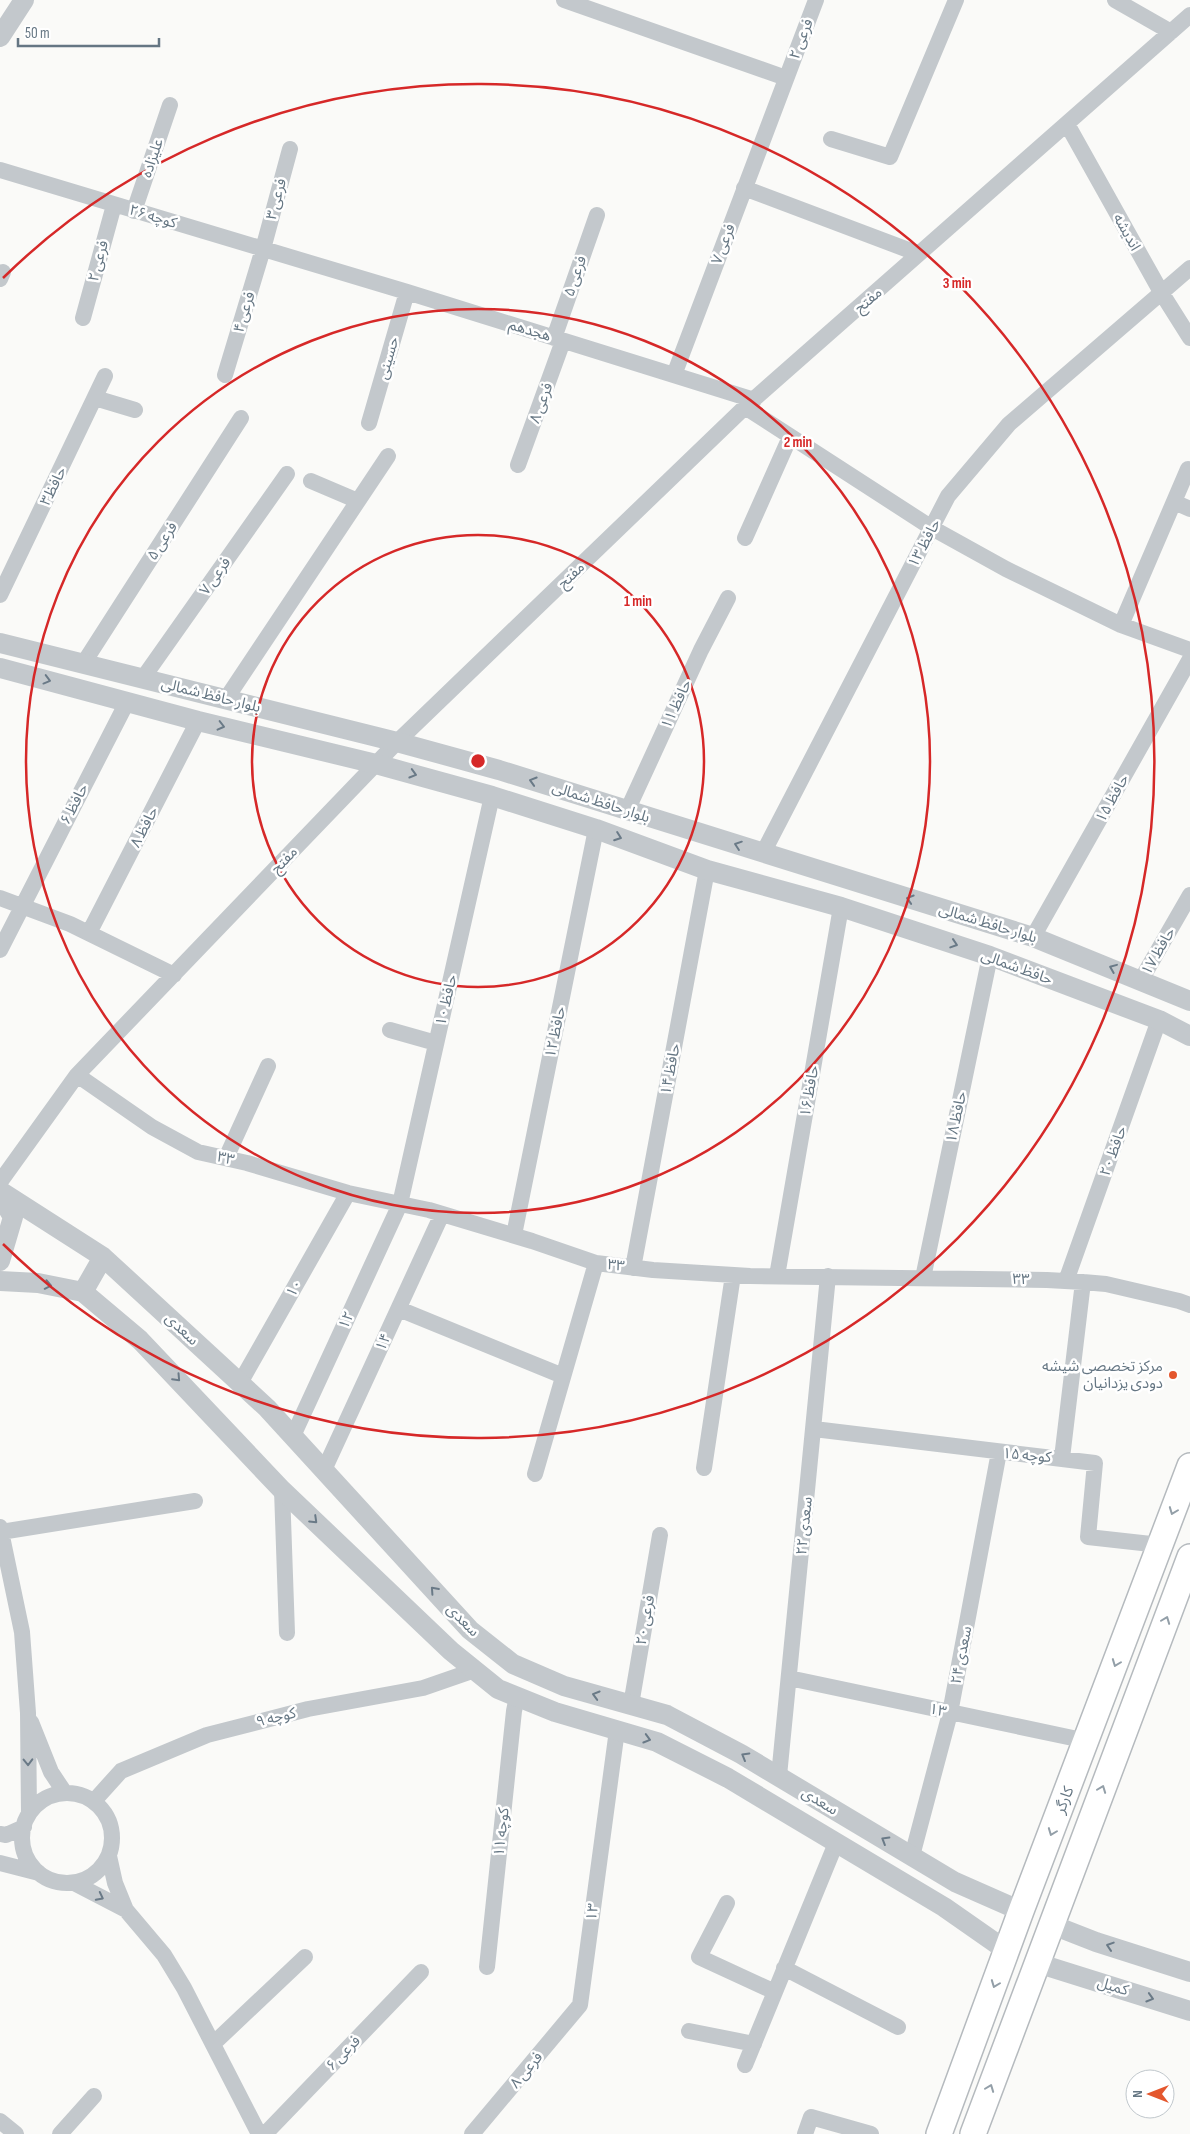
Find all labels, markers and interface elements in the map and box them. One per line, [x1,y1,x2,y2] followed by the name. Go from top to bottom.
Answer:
[18,15,159,47] scale bar
[785,16,818,62] street label: فرعی ۲
[25,24,50,43] text: 50 m
[137,136,168,180] street label: علیزاده
[262,176,291,222] street label: فرعی ۳
[127,200,180,233] street label: کوچه ۲۶
[1109,210,1145,254] street label: اندیشه
[707,221,740,267] street label: فرعی ۷
[84,238,113,284] street label: فرعی ۲
[560,253,591,299] street label: فرعی ۵
[943,274,971,293] text: 3 min
[851,283,887,319] street label: مفتح
[229,289,260,335] street label: فرعی ۴
[506,315,553,347] street label: هجدهم
[373,335,404,382] street label: حسینی
[525,380,558,426] street label: فرعی ۸
[784,433,812,452] text: 2 min
[36,463,71,509] street label: حافظ۳
[904,516,945,571] street label: حافظ ۱۳
[143,518,182,564] street label: فرعی ۵
[196,553,235,599] street label: فرعی ۷
[554,558,590,594] street label: مفتح
[624,592,652,611] text: 1 min
[159,674,262,717] street label: بلوار حافظ شمالی
[43,675,51,685] one-way arrow
[657,677,696,732] street label: حافظ ۱۱
[217,720,226,731] one-way arrow
[469,752,487,770] centre of rings
[408,768,417,779] one-way arrow
[1092,771,1133,826] street label: حافظ ۱۵
[529,776,537,786] one-way arrow
[550,778,652,827] street label: بلوار حافظ شمالی
[56,780,93,828] street label: حافظ ۶
[126,803,163,851] street label: حافظ ۸
[614,831,622,841] one-way arrow
[734,840,743,850] one-way arrow
[267,843,303,879] street label: مفتح
[906,894,914,904] one-way arrow
[937,900,1039,947] street label: بلوار حافظ شمالی
[1137,924,1180,978] street label: حافظ ۱۷
[949,938,958,948] one-way arrow
[979,946,1055,989] street label: حافظ شمالی
[1109,964,1118,975] one-way arrow
[431,973,462,1028] street label: حافظ ۱۰
[541,1005,570,1059] street label: حافظ ۱۲
[656,1042,685,1096] street label: حافظ ۱۴
[796,1064,823,1118] street label: حافظ ۱۶
[942,1090,971,1144] street label: حافظ ۱۸
[1096,1123,1131,1179] street label: حافظ ۲۰
[216,1147,237,1170] street label: ۳۳
[606,1255,626,1276] street label: ۳۳
[1012,1270,1030,1289] street label: ۳۳
[282,1276,307,1300] street label: ۱۰
[44,1280,53,1290] one-way arrow
[334,1308,359,1332] street label: ۱۲
[161,1309,203,1350] street label: سعدی
[371,1330,396,1354] street label: ۱۴
[1042,1357,1163,1393] place label: مرکز تخصصی شیشه دودی یزدانیان
[1167,1369,1179,1381] marker: مرکز تخصصی شیشه دودی یزدانیان
[171,1372,180,1381] one-way arrow
[1002,1444,1053,1467] street label: کوچه ۱۵
[792,1496,817,1556] street label: سعدی ۲۲
[1169,1506,1179,1515] one-way arrow
[308,1514,317,1523] one-way arrow
[431,1587,440,1596] one-way arrow
[632,1593,659,1647] street label: فرعی ۲۰
[442,1600,483,1641] street label: سعدی
[1160,1617,1170,1625] one-way arrow
[947,1624,976,1686] street label: سعدی ۲۴
[1112,1659,1122,1667] one-way arrow
[592,1690,601,1700] one-way arrow
[928,1699,949,1722] street label: ۱۳
[254,1703,299,1732] street label: کوچه ۹
[643,1733,651,1743] one-way arrow
[742,1753,751,1763] one-way arrow
[23,1758,34,1766] one-way arrow
[798,1783,842,1820] street label: سعدی
[1050,1783,1079,1817] street label: کارگر
[1096,1785,1106,1793] one-way arrow
[489,1806,514,1857] street label: کوچه ۱۱
[1047,1827,1057,1835] one-way arrow
[881,1836,890,1846] one-way arrow
[95,1891,104,1901] one-way arrow
[582,1902,603,1922] street label: ۱۳
[1107,1942,1115,1952] one-way arrow
[1095,1973,1131,2000] street label: کمیل
[991,1979,1001,1988] one-way arrow
[1146,1992,1154,2002] one-way arrow
[322,2031,365,2075] street label: فرعی ۶
[506,2048,547,2092] street label: فرعی ۸
[1125,2069,1175,2119] north arrow
[984,2085,994,2093] one-way arrow
[1129,2090,1146,2098] text: N

